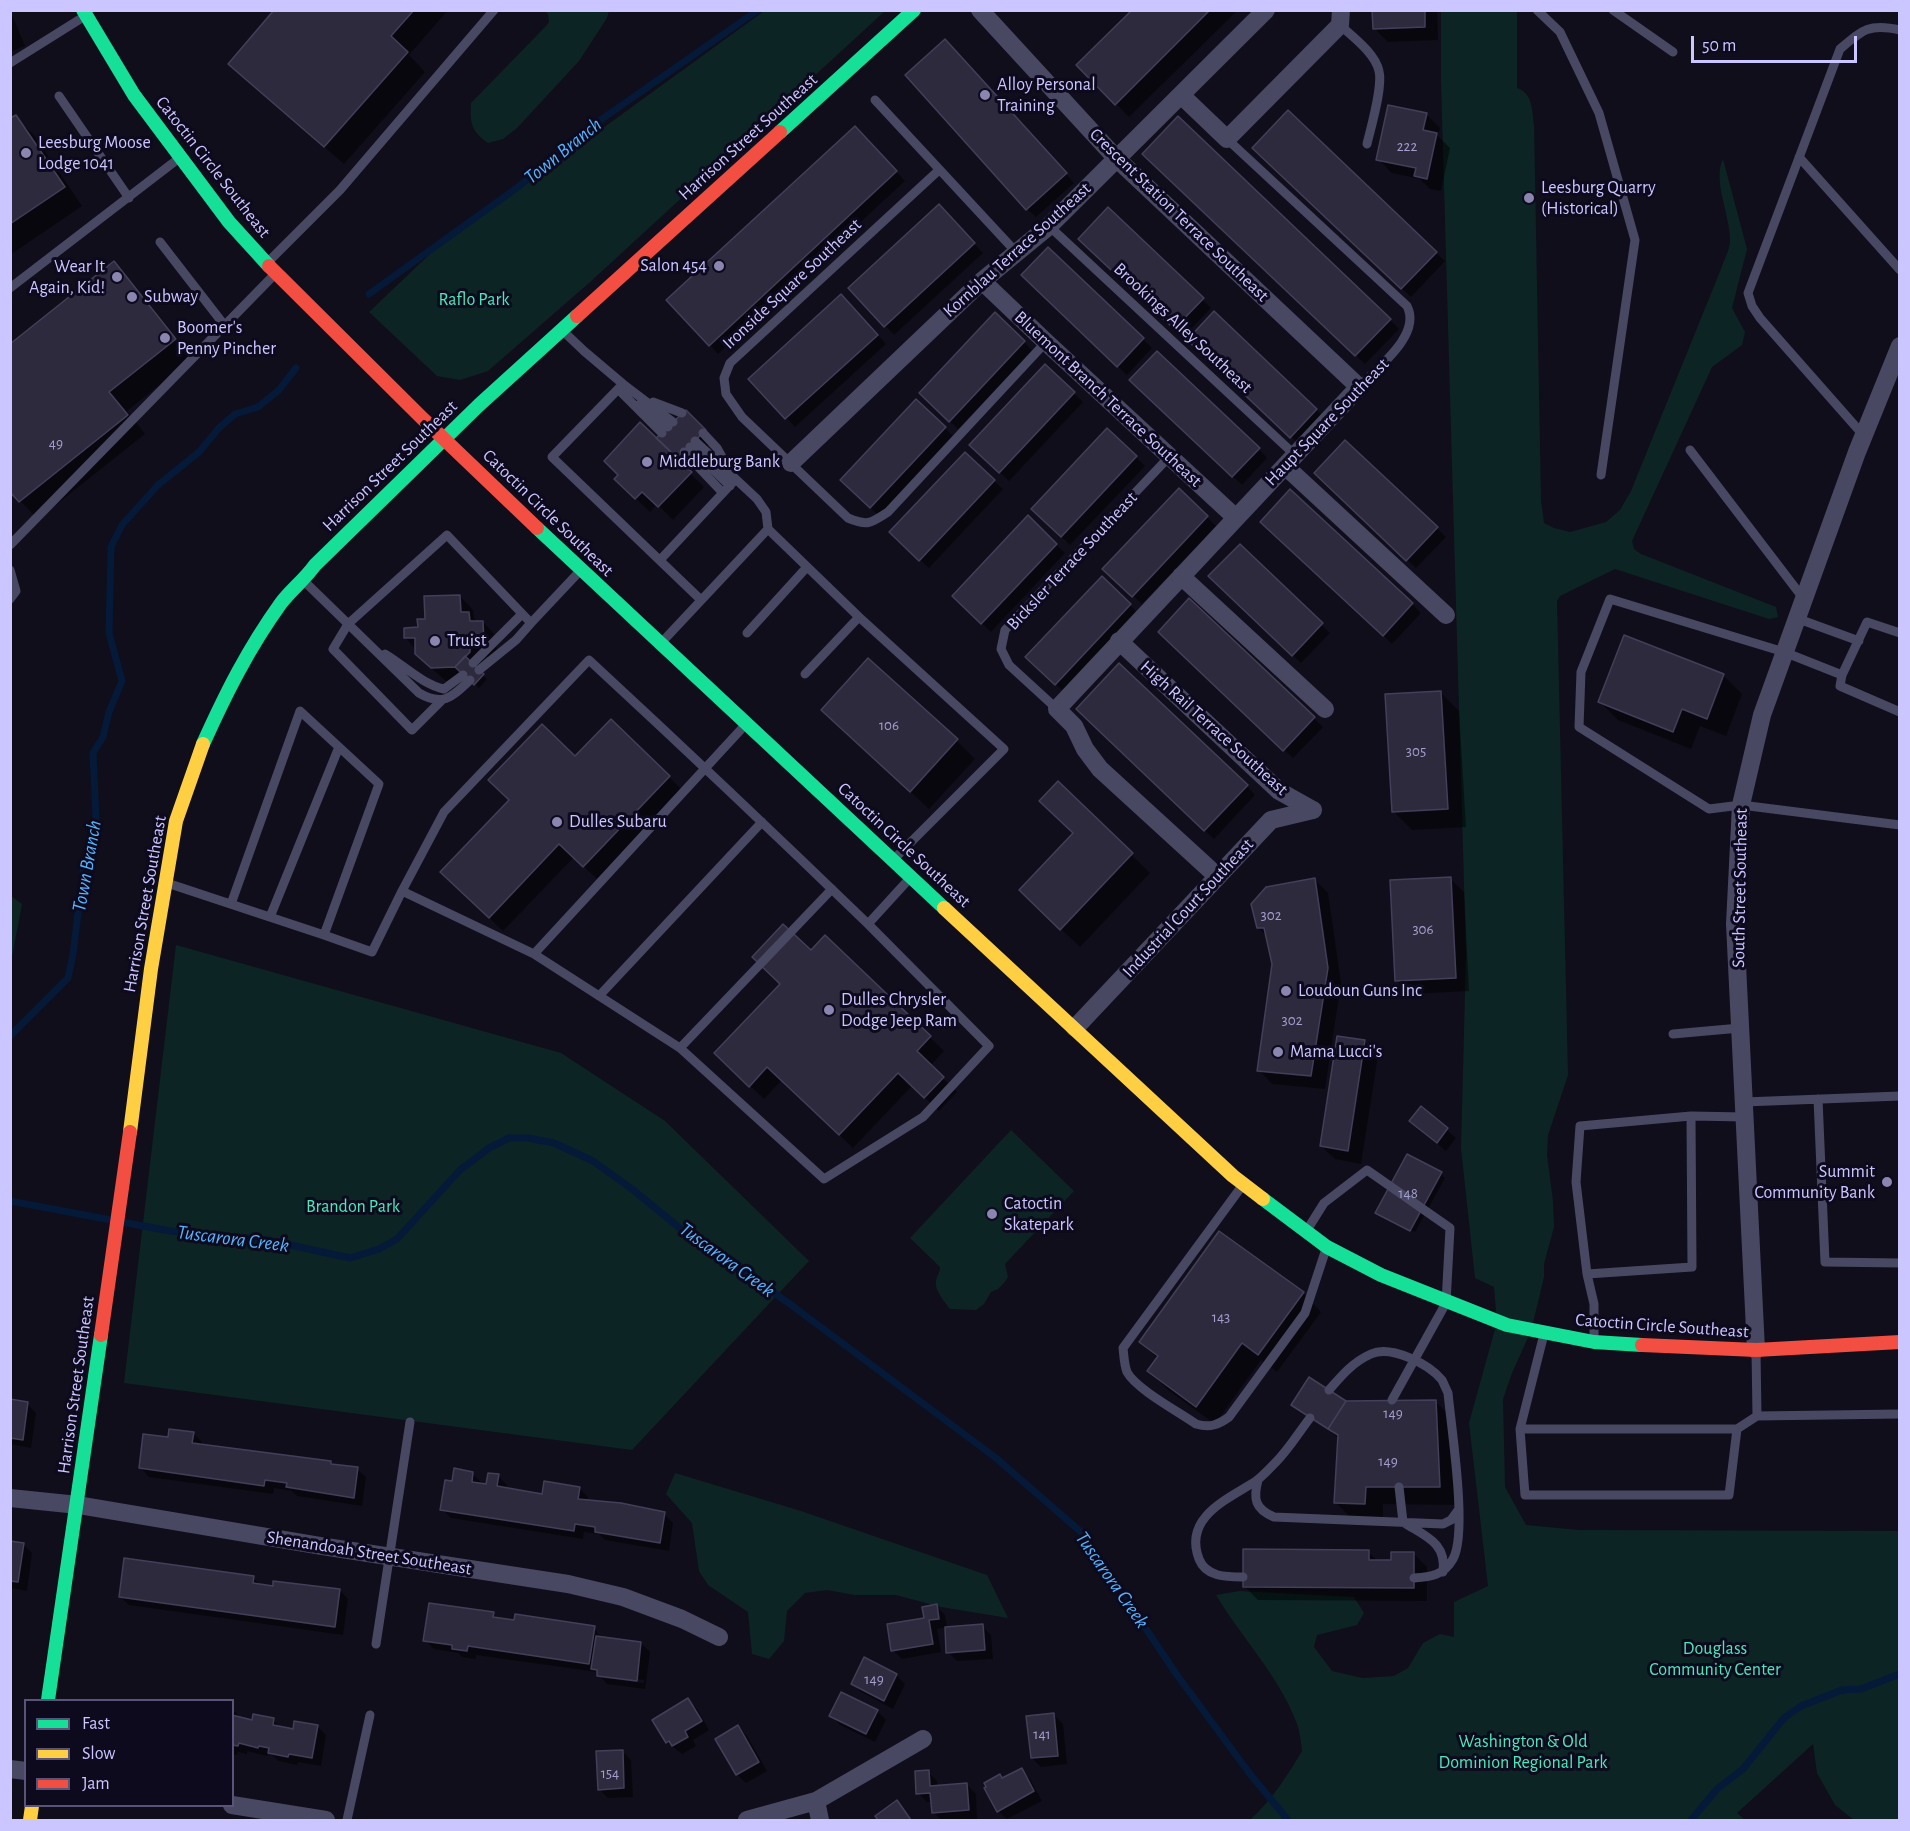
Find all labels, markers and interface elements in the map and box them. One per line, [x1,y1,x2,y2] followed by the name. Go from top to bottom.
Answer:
[1694,24,1860,62] scale bar
[1702,37,1736,55] text: 50 m
[674,69,822,205] street label: Harrison Street Southeast
[997,74,1096,116] place label: Alloy Personal Training
[978,88,992,102] marker: Alloy Personal Training
[151,92,275,242] street label: Catoctin Circle Southeast
[519,113,607,189] water label: Town Branch
[1085,124,1273,306] street label: Crescent Station Terrace Southeast
[38,132,151,174] place label: Leesburg Moose Lodge 1041
[1397,137,1417,155] house number: 222
[19,146,33,160] marker: Leesburg Moose Lodge 1041
[1541,177,1656,219] place label: Leesburg Quarry (Historical)
[939,178,1095,322] street label: Kornblau Terrace Southeast
[1522,191,1536,205] marker: Leesburg Quarry (Historical)
[718,214,866,354] street label: Ironside Square Southeast
[640,255,707,277] place label: Salon 454
[29,256,105,298] place label: Wear It Again, Kid!
[1109,258,1257,398] street label: Brookings Alley Southeast
[712,259,726,273] marker: Salon 454
[110,270,124,284] marker: Wear It Again, Kid!
[144,286,198,308] place label: Subway
[439,289,509,311] park label: Raflo Park
[125,290,139,304] marker: Subway
[1010,306,1206,492] street label: Bluemont Branch Terrace Southeast
[177,317,276,360] place label: Boomer's Penny Pincher
[158,331,172,345] marker: Boomer's Penny Pincher
[1260,354,1394,490] street label: Haupt Square Southeast
[318,396,462,536] street label: Harrison Street Southeast
[49,434,63,452] house number: 49
[478,445,618,581] street label: Catoctin Circle Southeast
[659,451,780,473] place label: Middleburg Bank
[640,455,654,469] marker: Middleburg Bank
[1002,487,1142,635] street label: Bicksler Terrace Southeast
[447,630,486,652] place label: Truist
[428,634,442,648] marker: Truist
[1136,656,1292,800] street label: High Rail Terrace Southeast
[879,716,899,734] house number: 106
[1406,742,1426,760] house number: 305
[833,778,975,912] street label: Catoctin Circle Southeast
[1728,808,1752,968] street label: South Street Southeast
[569,811,667,833] place label: Dulles Subaru
[119,814,171,994] street label: Harrison Street Southeast
[550,815,564,829] marker: Dulles Subaru
[67,818,107,914] water label: Town Branch
[1118,834,1258,982] street label: Industrial Court Southeast
[1261,906,1281,924] house number: 302
[1412,920,1434,938] house number: 306
[1298,980,1422,1002] place label: Loudoun Guns Inc
[1279,984,1293,998] marker: Loudoun Guns Inc
[841,989,957,1032] place label: Dulles Chrysler Dodge Jeep Ram
[822,1003,836,1017] marker: Dulles Chrysler Dodge Jeep Ram
[1282,1011,1302,1029] house number: 302
[1290,1041,1382,1063] place label: Mama Lucci's
[1271,1045,1285,1059] marker: Mama Lucci's
[1754,1161,1875,1204] place label: Summit Community Bank
[1880,1175,1894,1189] marker: Summit Community Bank
[1398,1184,1418,1202] house number: 148
[1004,1193,1074,1236] place label: Catoctin Skatepark
[306,1196,400,1218] park label: Brandon Park
[985,1207,999,1221] marker: Catoctin Skatepark
[674,1217,780,1303] water label: Tuscarora Creek
[176,1220,290,1258] water label: Tuscarora Creek
[53,1295,99,1475] street label: Harrison Street Southeast
[1212,1308,1230,1326] house number: 143
[1575,1309,1749,1343] street label: Catoctin Circle Southeast
[1383,1404,1403,1422] house number: 149
[1378,1452,1398,1470] house number: 149
[265,1526,473,1580] street label: Shenandoah Street Southeast
[1070,1527,1154,1633] water label: Tuscarora Creek
[1649,1638,1781,1680] park label: Douglass Community Center
[864,1670,884,1688] house number: 149
[24,1699,234,1807] legend
[82,1715,110,1733] text: Fast
[1033,1725,1051,1743] house number: 141
[1439,1731,1607,1774] park label: Washington & Old Dominion Regional Park
[82,1745,115,1763] text: Slow
[601,1764,619,1782] house number: 154
[82,1775,110,1793] text: Jam

